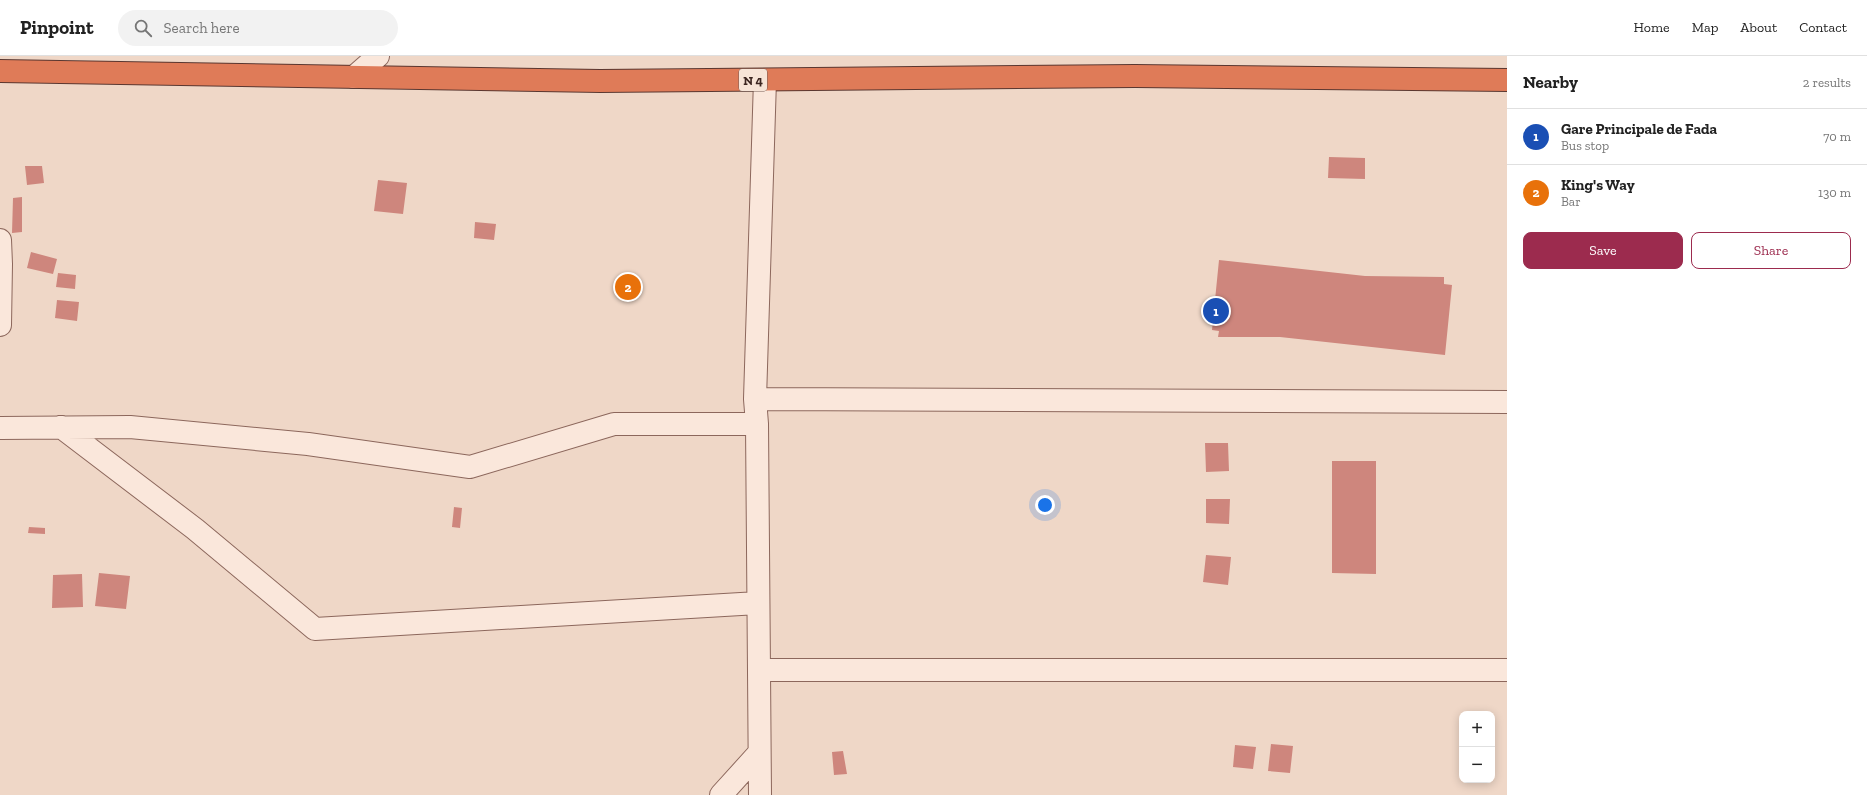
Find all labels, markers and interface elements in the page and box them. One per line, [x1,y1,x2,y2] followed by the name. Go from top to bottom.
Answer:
[118,10,398,46] search box
[20,16,94,39] text: Pinpoint
[132,17,154,39] icon: search
[164,19,240,37] text: Search here
[1634,19,1670,36] text: Home
[1692,19,1718,36] text: Map
[1740,19,1777,36] text: About
[1799,19,1847,36] text: Contact
[739,69,767,91] road number: N 4
[1523,72,1578,92] text: Nearby
[1803,75,1851,90] text: 2 results
[1561,120,1717,138] text: Gare Principale de Fada
[1533,129,1539,144] text: 1
[1823,129,1851,144] text: 70 m
[1561,138,1609,153] text: Bus stop
[1561,176,1635,194] text: King's Way
[1533,185,1539,200] text: 2
[1818,185,1851,200] text: 130 m
[1561,194,1581,209] text: Bar
[1523,232,1683,269] button: Save
[1691,232,1851,269] button: Share
[615,272,641,302] pin: 2
[1203,296,1229,326] pin: 1
[1035,495,1055,515] your location
[1459,711,1495,783] map controls
[1459,711,1495,747] button: +
[1459,747,1495,783] button: −

